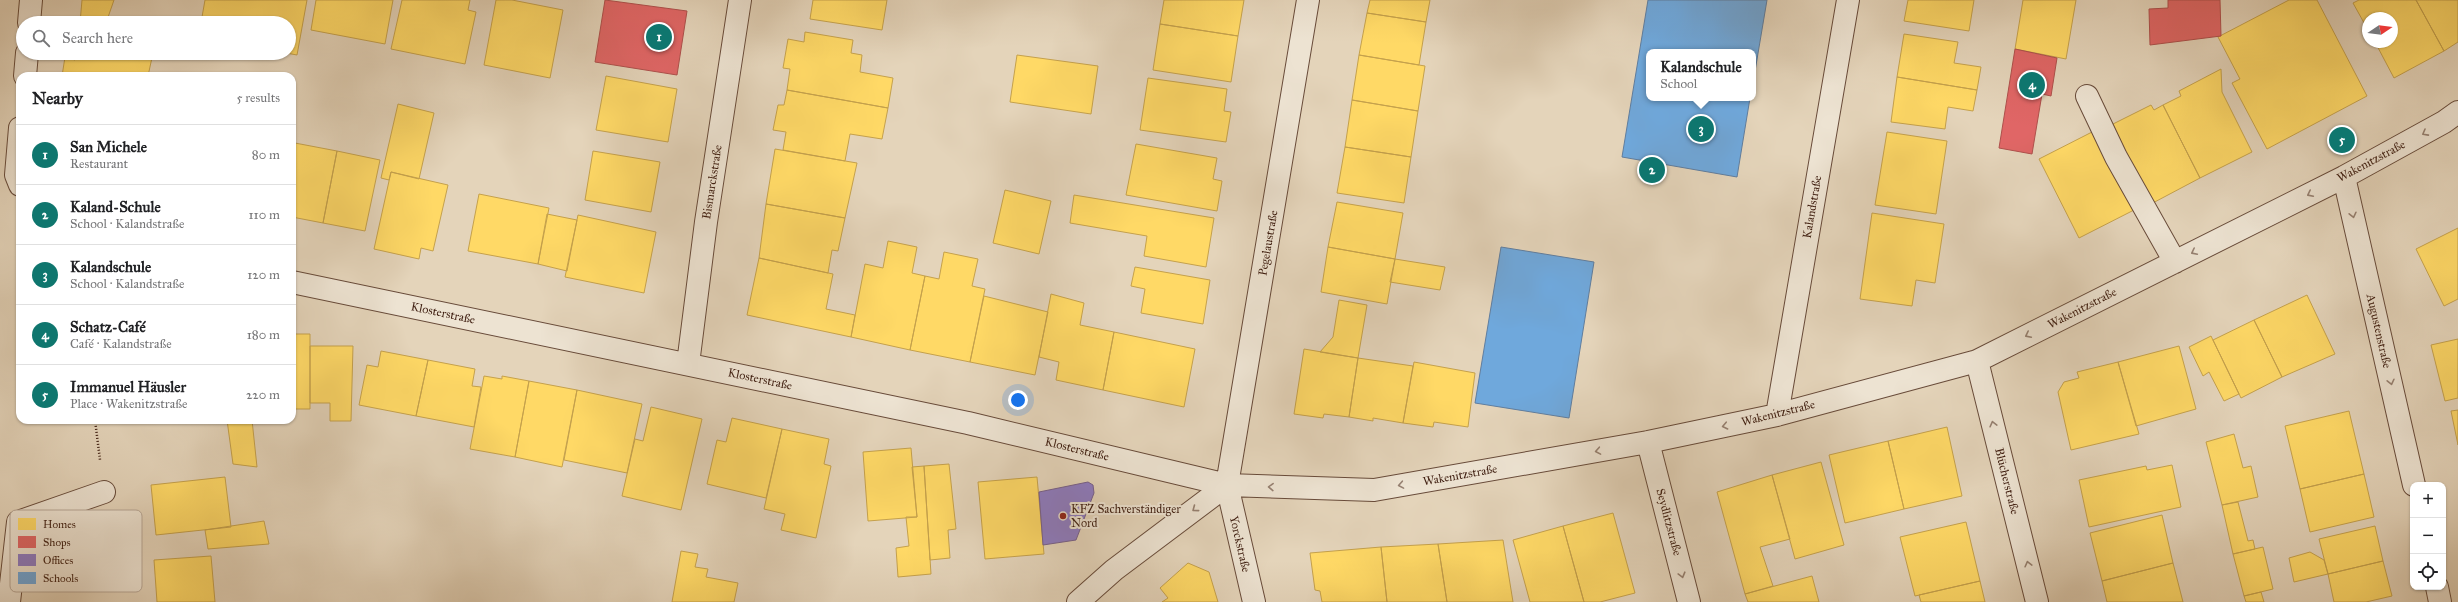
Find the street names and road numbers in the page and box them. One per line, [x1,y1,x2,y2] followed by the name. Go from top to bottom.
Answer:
[2334,137,2408,185] street label: Wakenitzstraße
[699,144,725,220] street label: Bismarckstraße
[1800,174,1824,240] street label: Kalandstraße
[1255,209,1282,277] street label: Pegelaustraße
[2045,285,2119,331] street label: Wakenitzstraße
[2362,291,2394,370] street label: Augustenstraße
[410,299,476,327] street label: Klosterstraße
[727,365,793,393] street label: Klosterstraße
[1740,397,1816,429] street label: Wakenitzstraße
[1044,434,1110,464] street label: Klosterstraße
[1992,446,2022,516] street label: Blücherstraße
[1422,462,1498,488] street label: Wakenitzstraße
[1653,487,1685,557] street label: Seydlitzstraße
[1227,514,1253,574] street label: Yorckstraße

